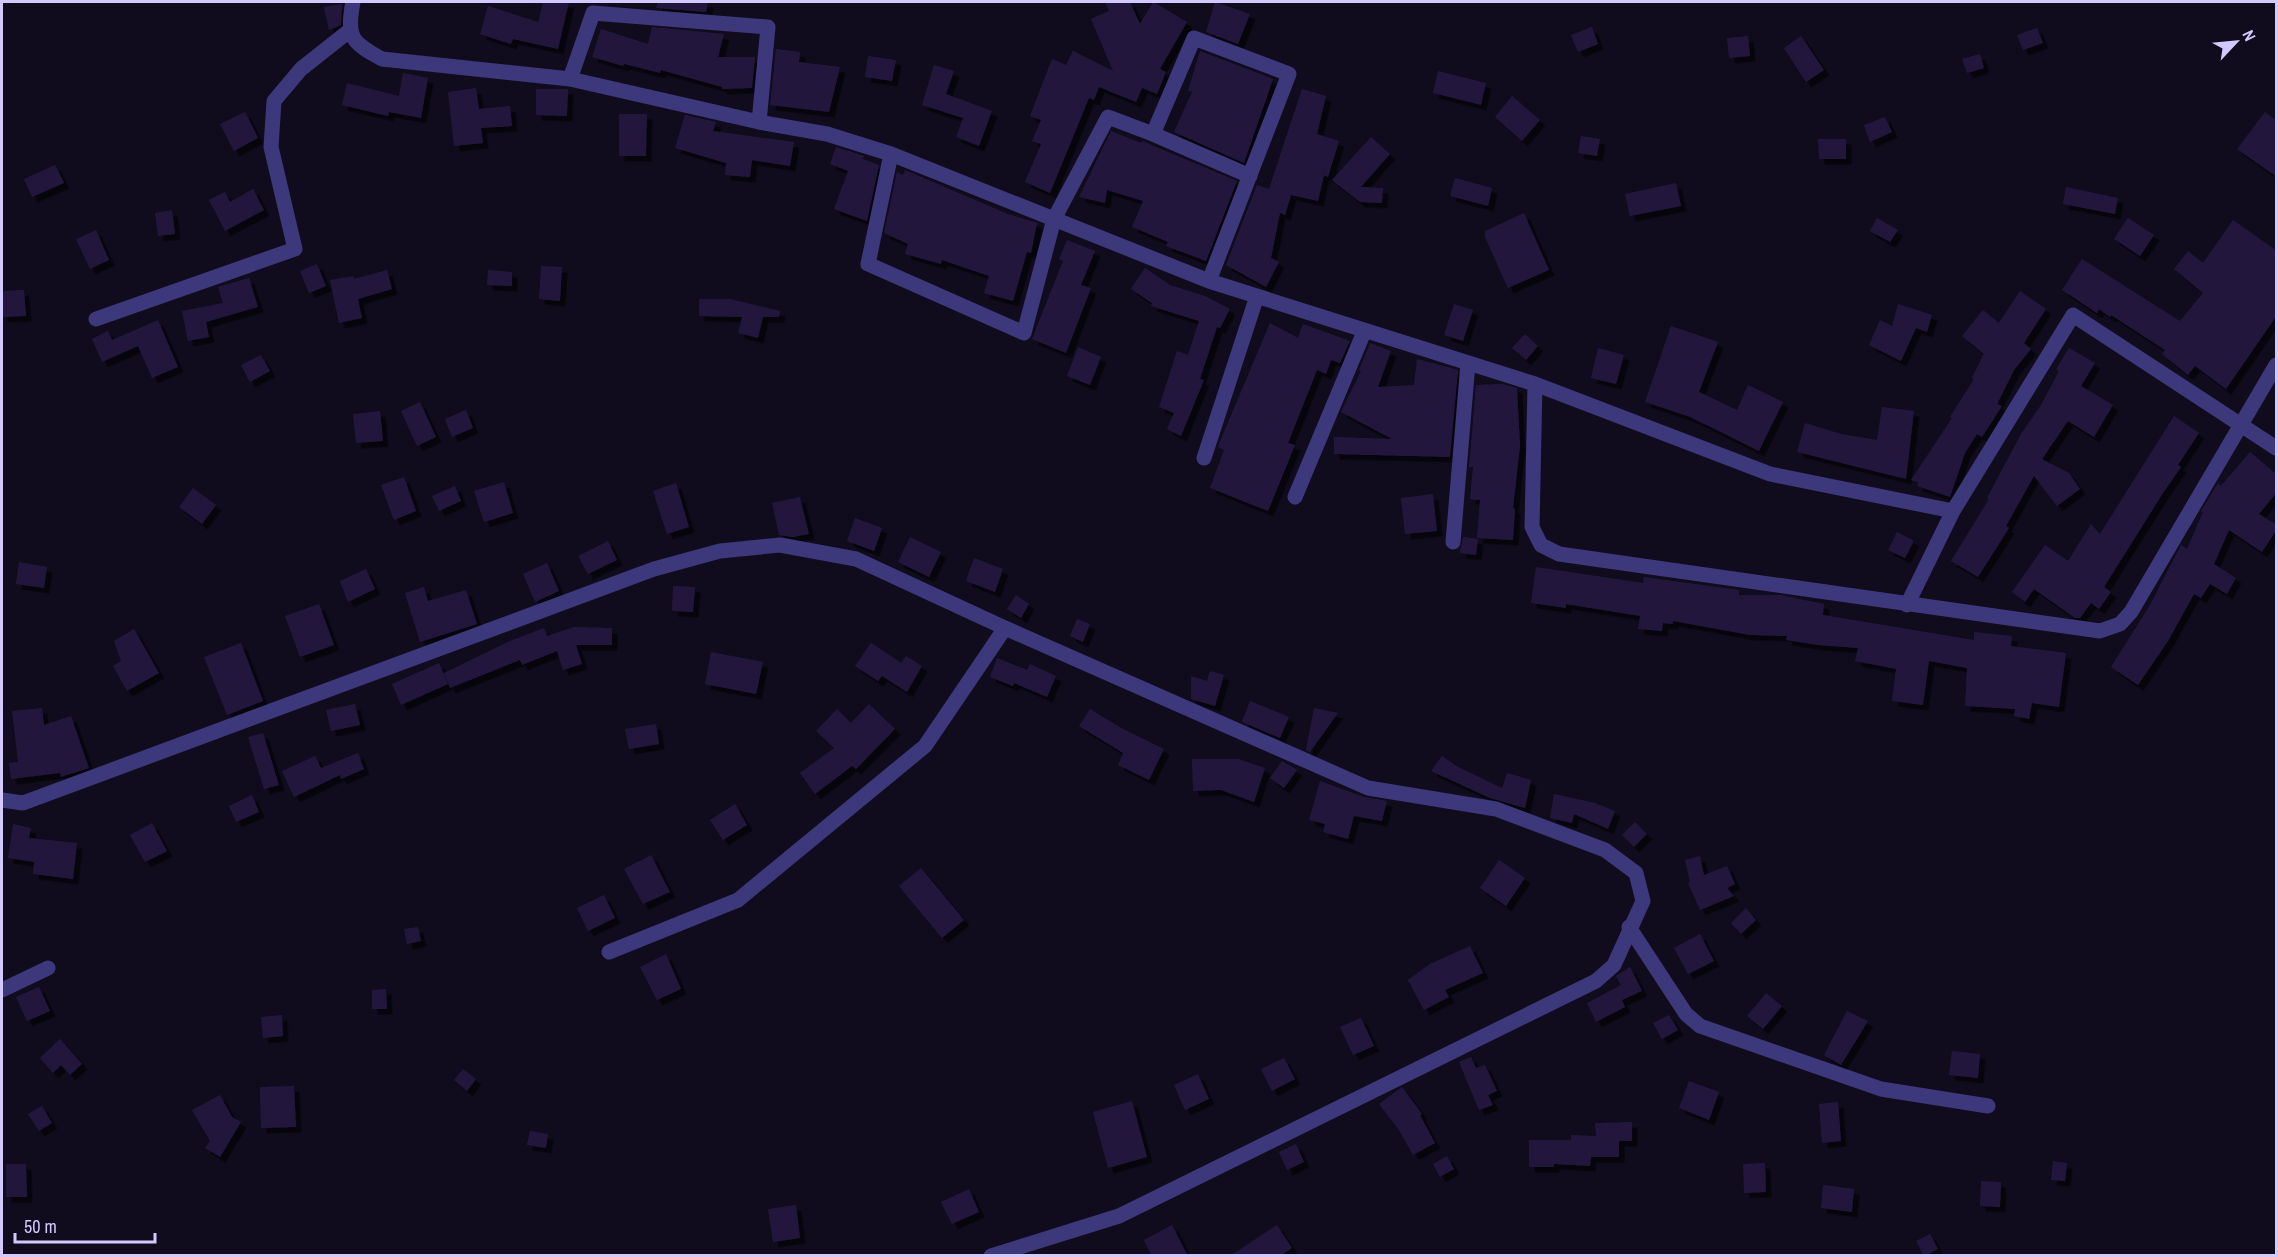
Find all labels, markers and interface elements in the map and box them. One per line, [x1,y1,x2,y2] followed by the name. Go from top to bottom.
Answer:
[2206,12,2266,72] north arrow
[2238,26,2261,45] text: N
[15,1206,154,1244] scale bar
[24,1214,57,1239] text: 50 m

